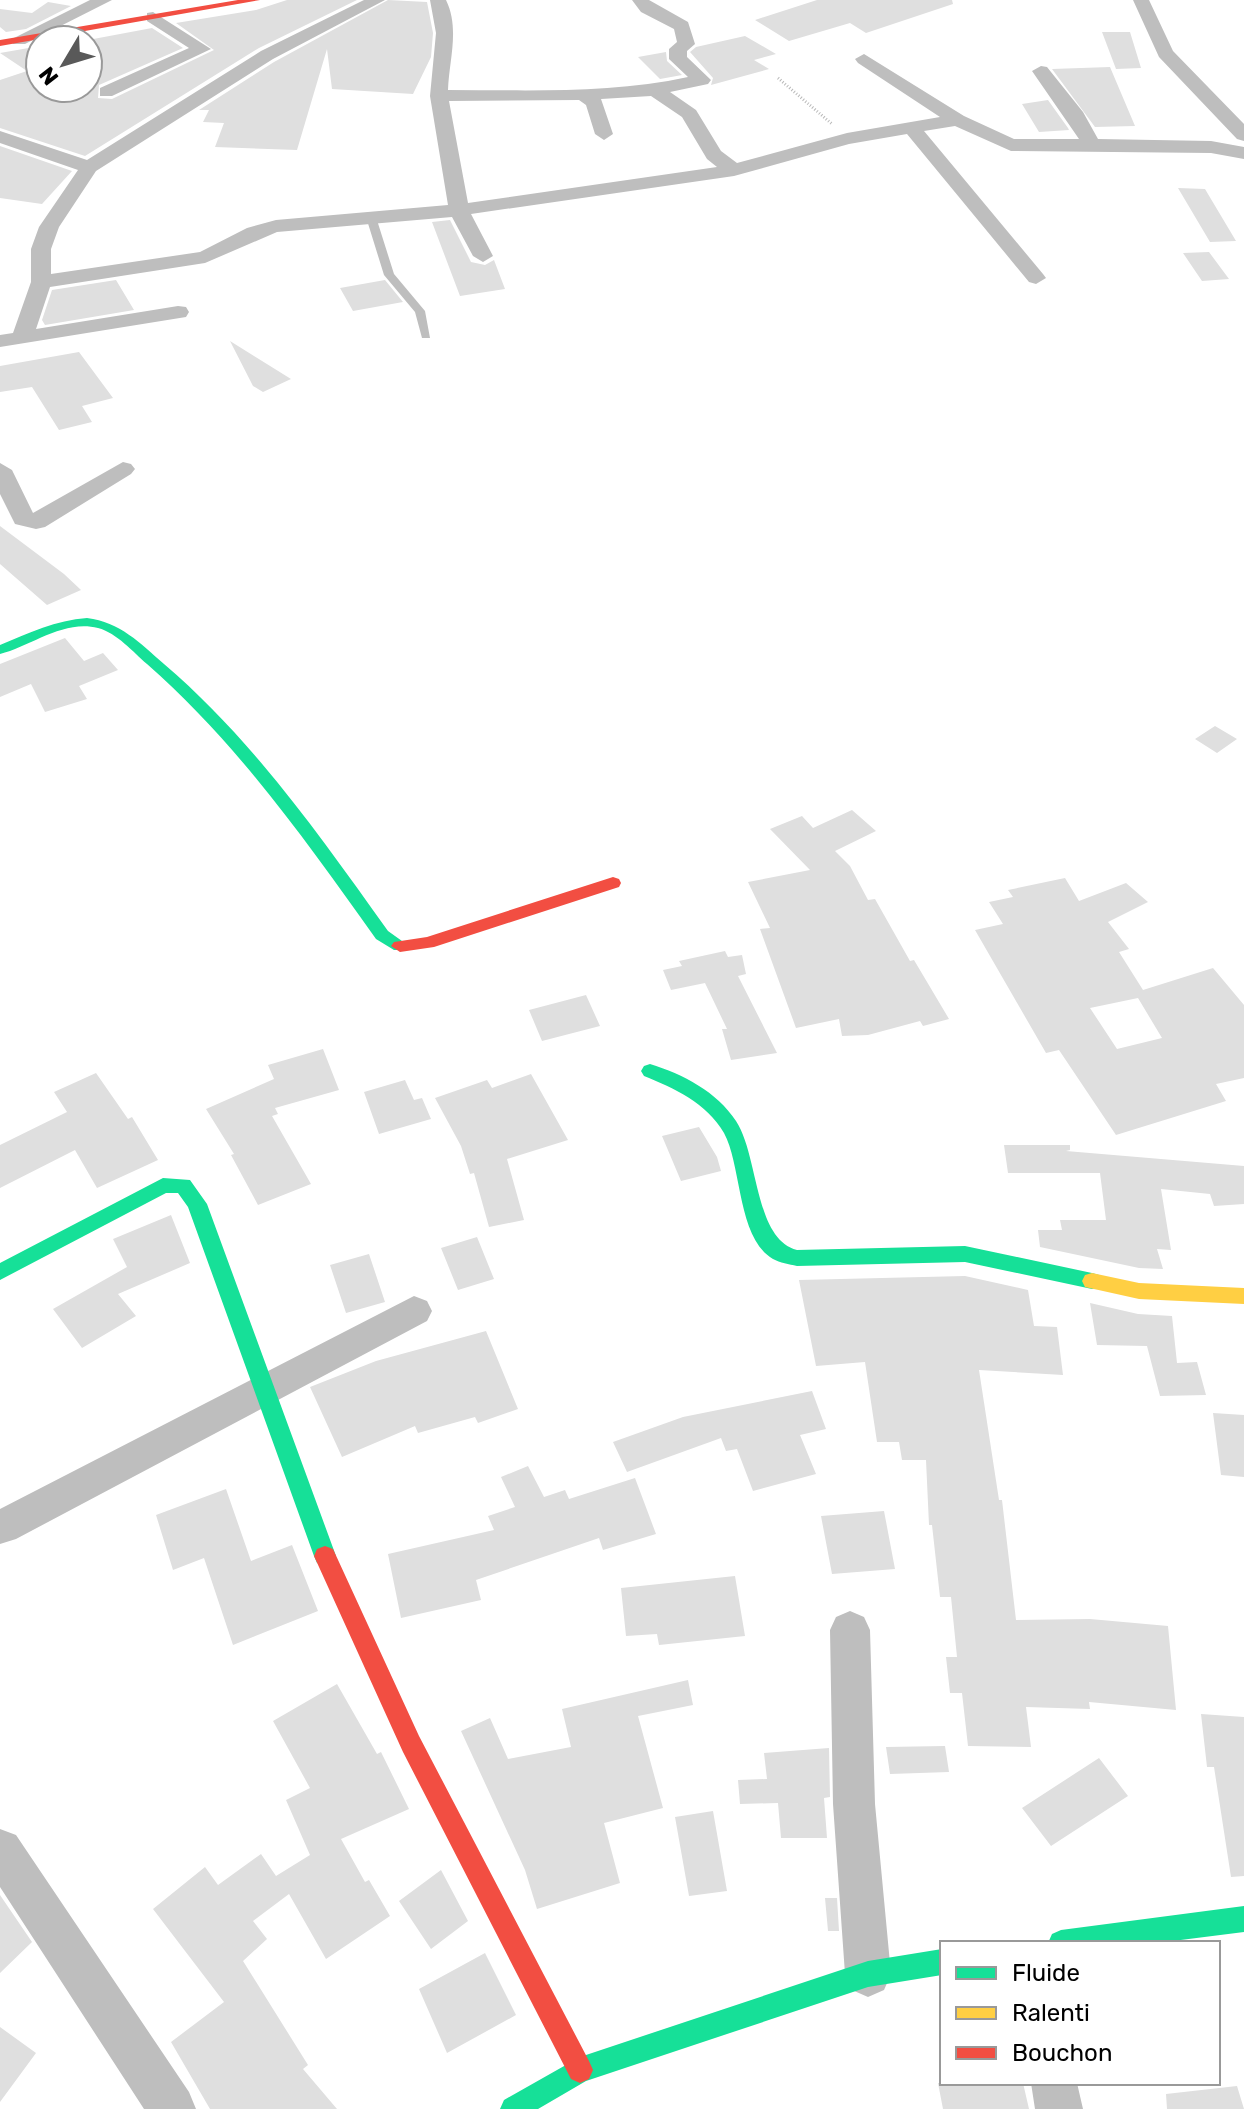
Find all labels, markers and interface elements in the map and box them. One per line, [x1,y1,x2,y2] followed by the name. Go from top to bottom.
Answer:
[24,24,104,104] north arrow
[33,61,64,91] text: N
[940,1941,1220,2085] legend
[1012,1959,1080,1987] text: Fluide
[1012,1999,1090,2027] text: Ralenti
[1012,2039,1112,2067] text: Bouchon

